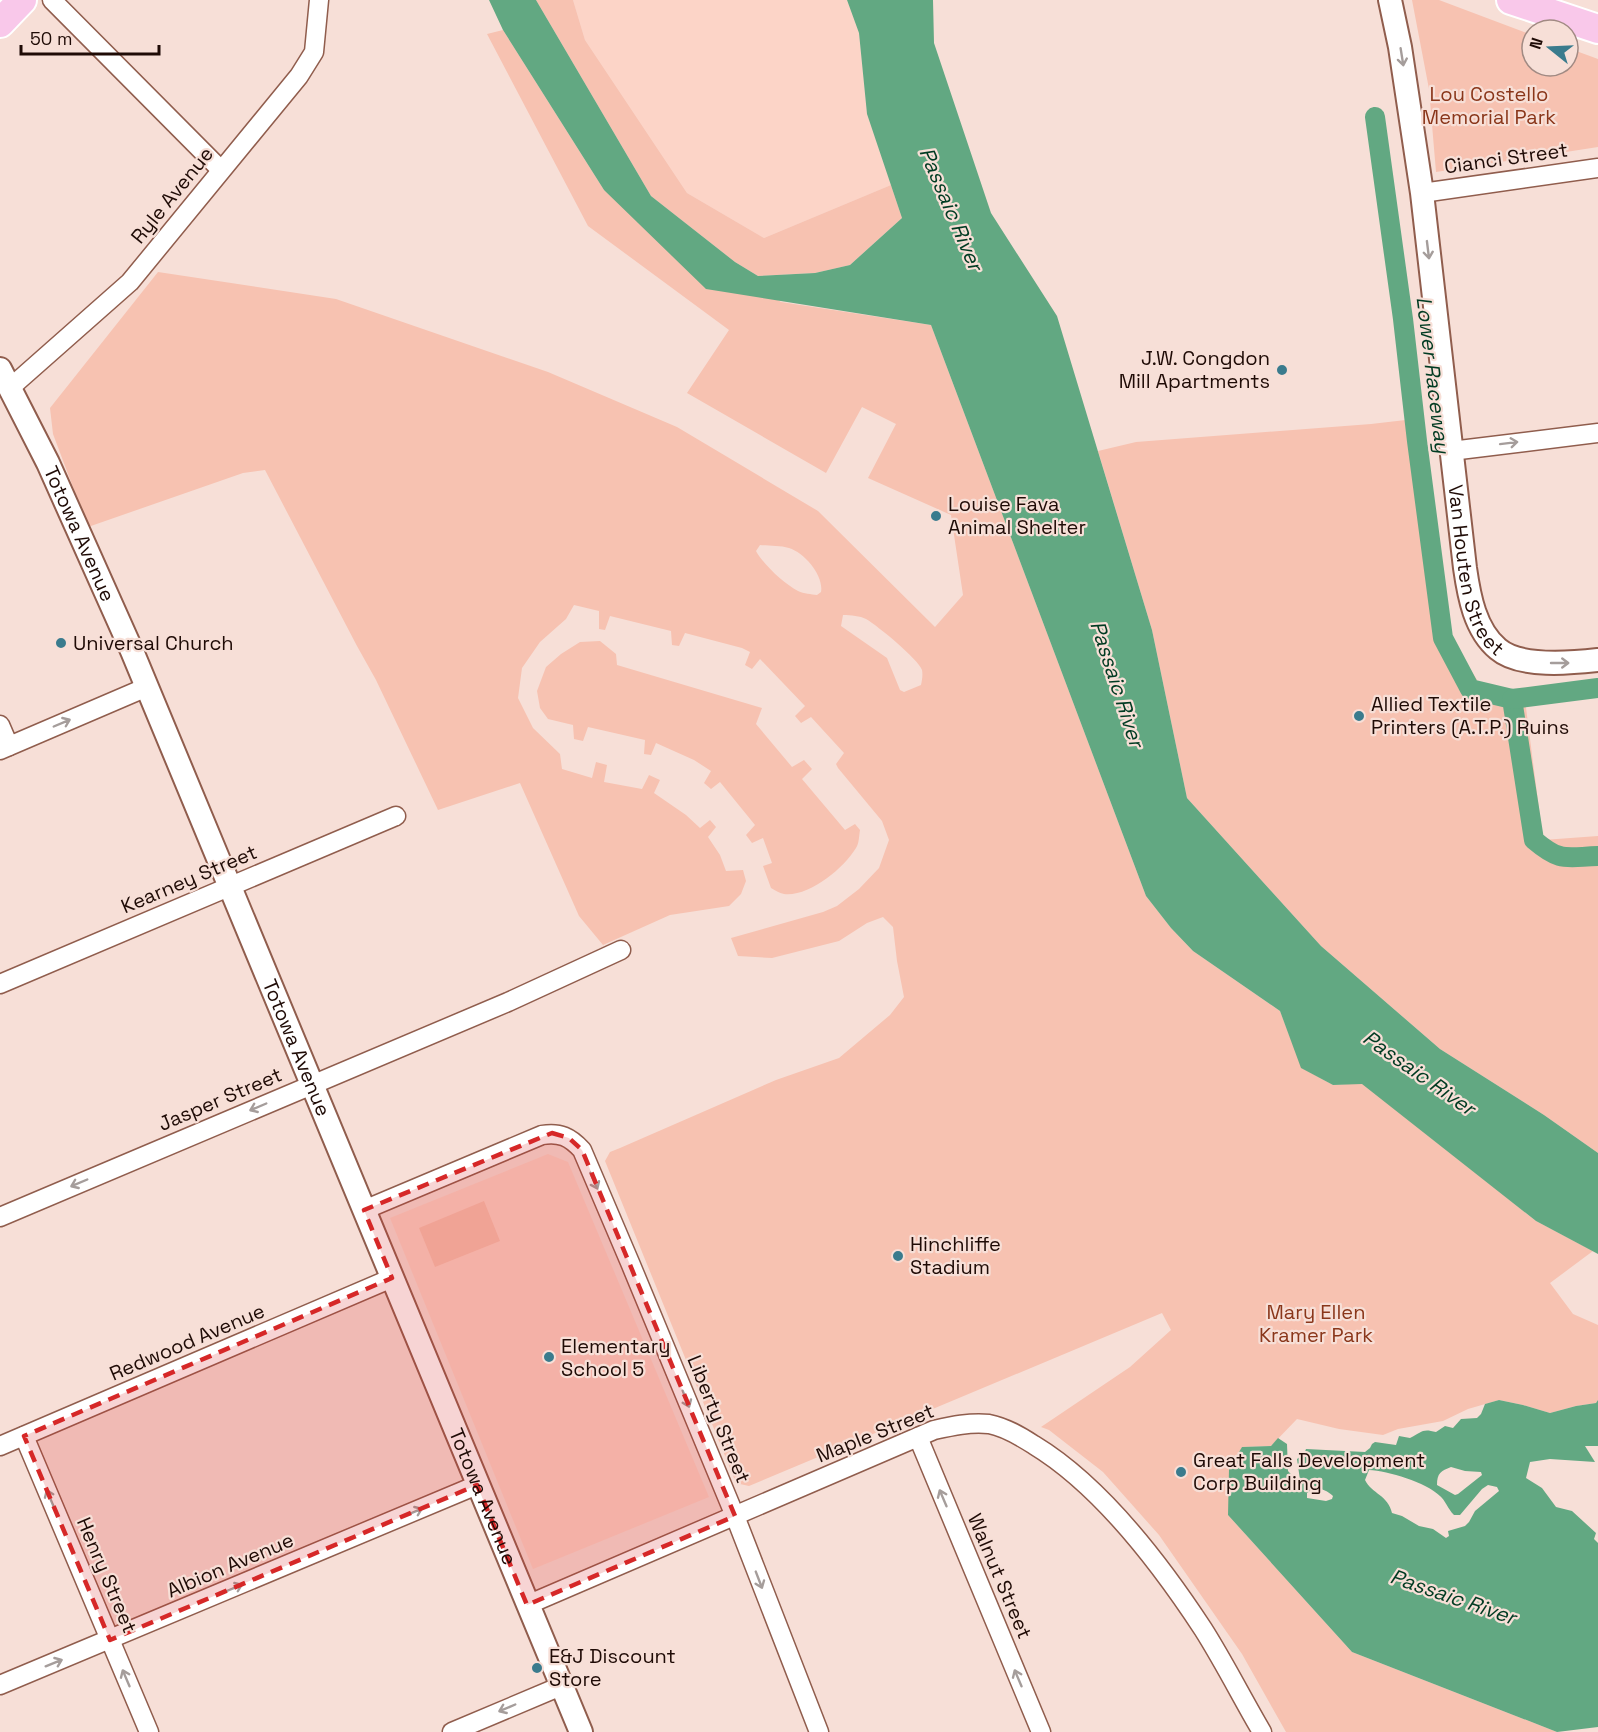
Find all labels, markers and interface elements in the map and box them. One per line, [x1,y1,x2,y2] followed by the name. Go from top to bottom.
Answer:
[21,18,159,56] scale bar
[1520,18,1580,78] north arrow
[30,27,72,50] text: 50 m
[1525,35,1548,52] text: N
[1396,47,1407,67] one-way arrow
[1422,81,1556,130] park label: Lou Costello Memorial Park
[1442,136,1570,180] street label: Cianci Street
[125,141,219,249] street label: Ryle Avenue
[913,143,990,276] water label: Passaic River
[1423,240,1434,260] one-way arrow
[1410,295,1457,456] water label: Lower Raceway
[1119,345,1270,394] place label: J.W. Congdon Mill Apartments
[1275,363,1289,377] marker: J.W. Congdon Mill Apartments
[1499,438,1519,449] one-way arrow
[38,462,121,606] street label: Totowa Avenue
[1443,483,1510,662] street label: Van Houten Street
[948,491,1086,540] place label: Louise Fava Animal Shelter
[929,509,943,523] marker: Louise Fava Animal Shelter
[1084,617,1151,752] water label: Passaic River
[73,630,234,656] place label: Universal Church
[54,636,68,650] marker: Universal Church
[1549,657,1569,669] one-way arrow
[1371,691,1569,740] place label: Allied Textile Printers (A.T.P.) Ruins
[1352,709,1366,723] marker: Allied Textile Printers (A.T.P.) Ruins
[53,717,71,728] one-way arrow
[117,839,261,919] street label: Kearney Street
[257,975,337,1120] street label: Totowa Avenue
[1358,1024,1482,1122] water label: Passaic River
[154,1061,286,1137] street label: Jasper Street
[250,1102,268,1113] one-way arrow
[589,1171,600,1189] one-way arrow
[70,1178,88,1189] one-way arrow
[910,1231,1001,1280] place label: Hinchliffe Stadium
[891,1249,905,1263] marker: Hinchliffe Stadium
[105,1298,269,1386] street label: Redwood Avenue
[1259,1299,1373,1348] park label: Mary Ellen Kramer Park
[561,1333,670,1382] place label: Elementary School 5
[542,1350,556,1364] marker: Elementary School 5
[682,1351,756,1487] street label: Liberty Street
[681,1389,692,1408] one-way arrow
[812,1398,938,1468] street label: Maple Street
[443,1424,523,1569] street label: Totowa Avenue
[1193,1447,1425,1496] place label: Great Falls Development Corp Building
[1174,1465,1188,1479] marker: Great Falls Development Corp Building
[937,1489,948,1508] one-way arrow
[44,1490,56,1508] one-way arrow
[404,1506,422,1517] one-way arrow
[962,1509,1038,1643] street label: Walnut Street
[71,1513,143,1637] street label: Henry Street
[163,1527,297,1603] street label: Albion Avenue
[1387,1562,1522,1631] water label: Passaic River
[755,1570,766,1588] one-way arrow
[224,1582,243,1593] one-way arrow
[549,1643,676,1692] place label: E&J Discount Store
[44,1657,63,1668] one-way arrow
[530,1661,544,1675] marker: E&J Discount Store
[120,1669,131,1688] one-way arrow
[1012,1669,1023,1688] one-way arrow
[498,1704,516,1715] one-way arrow

